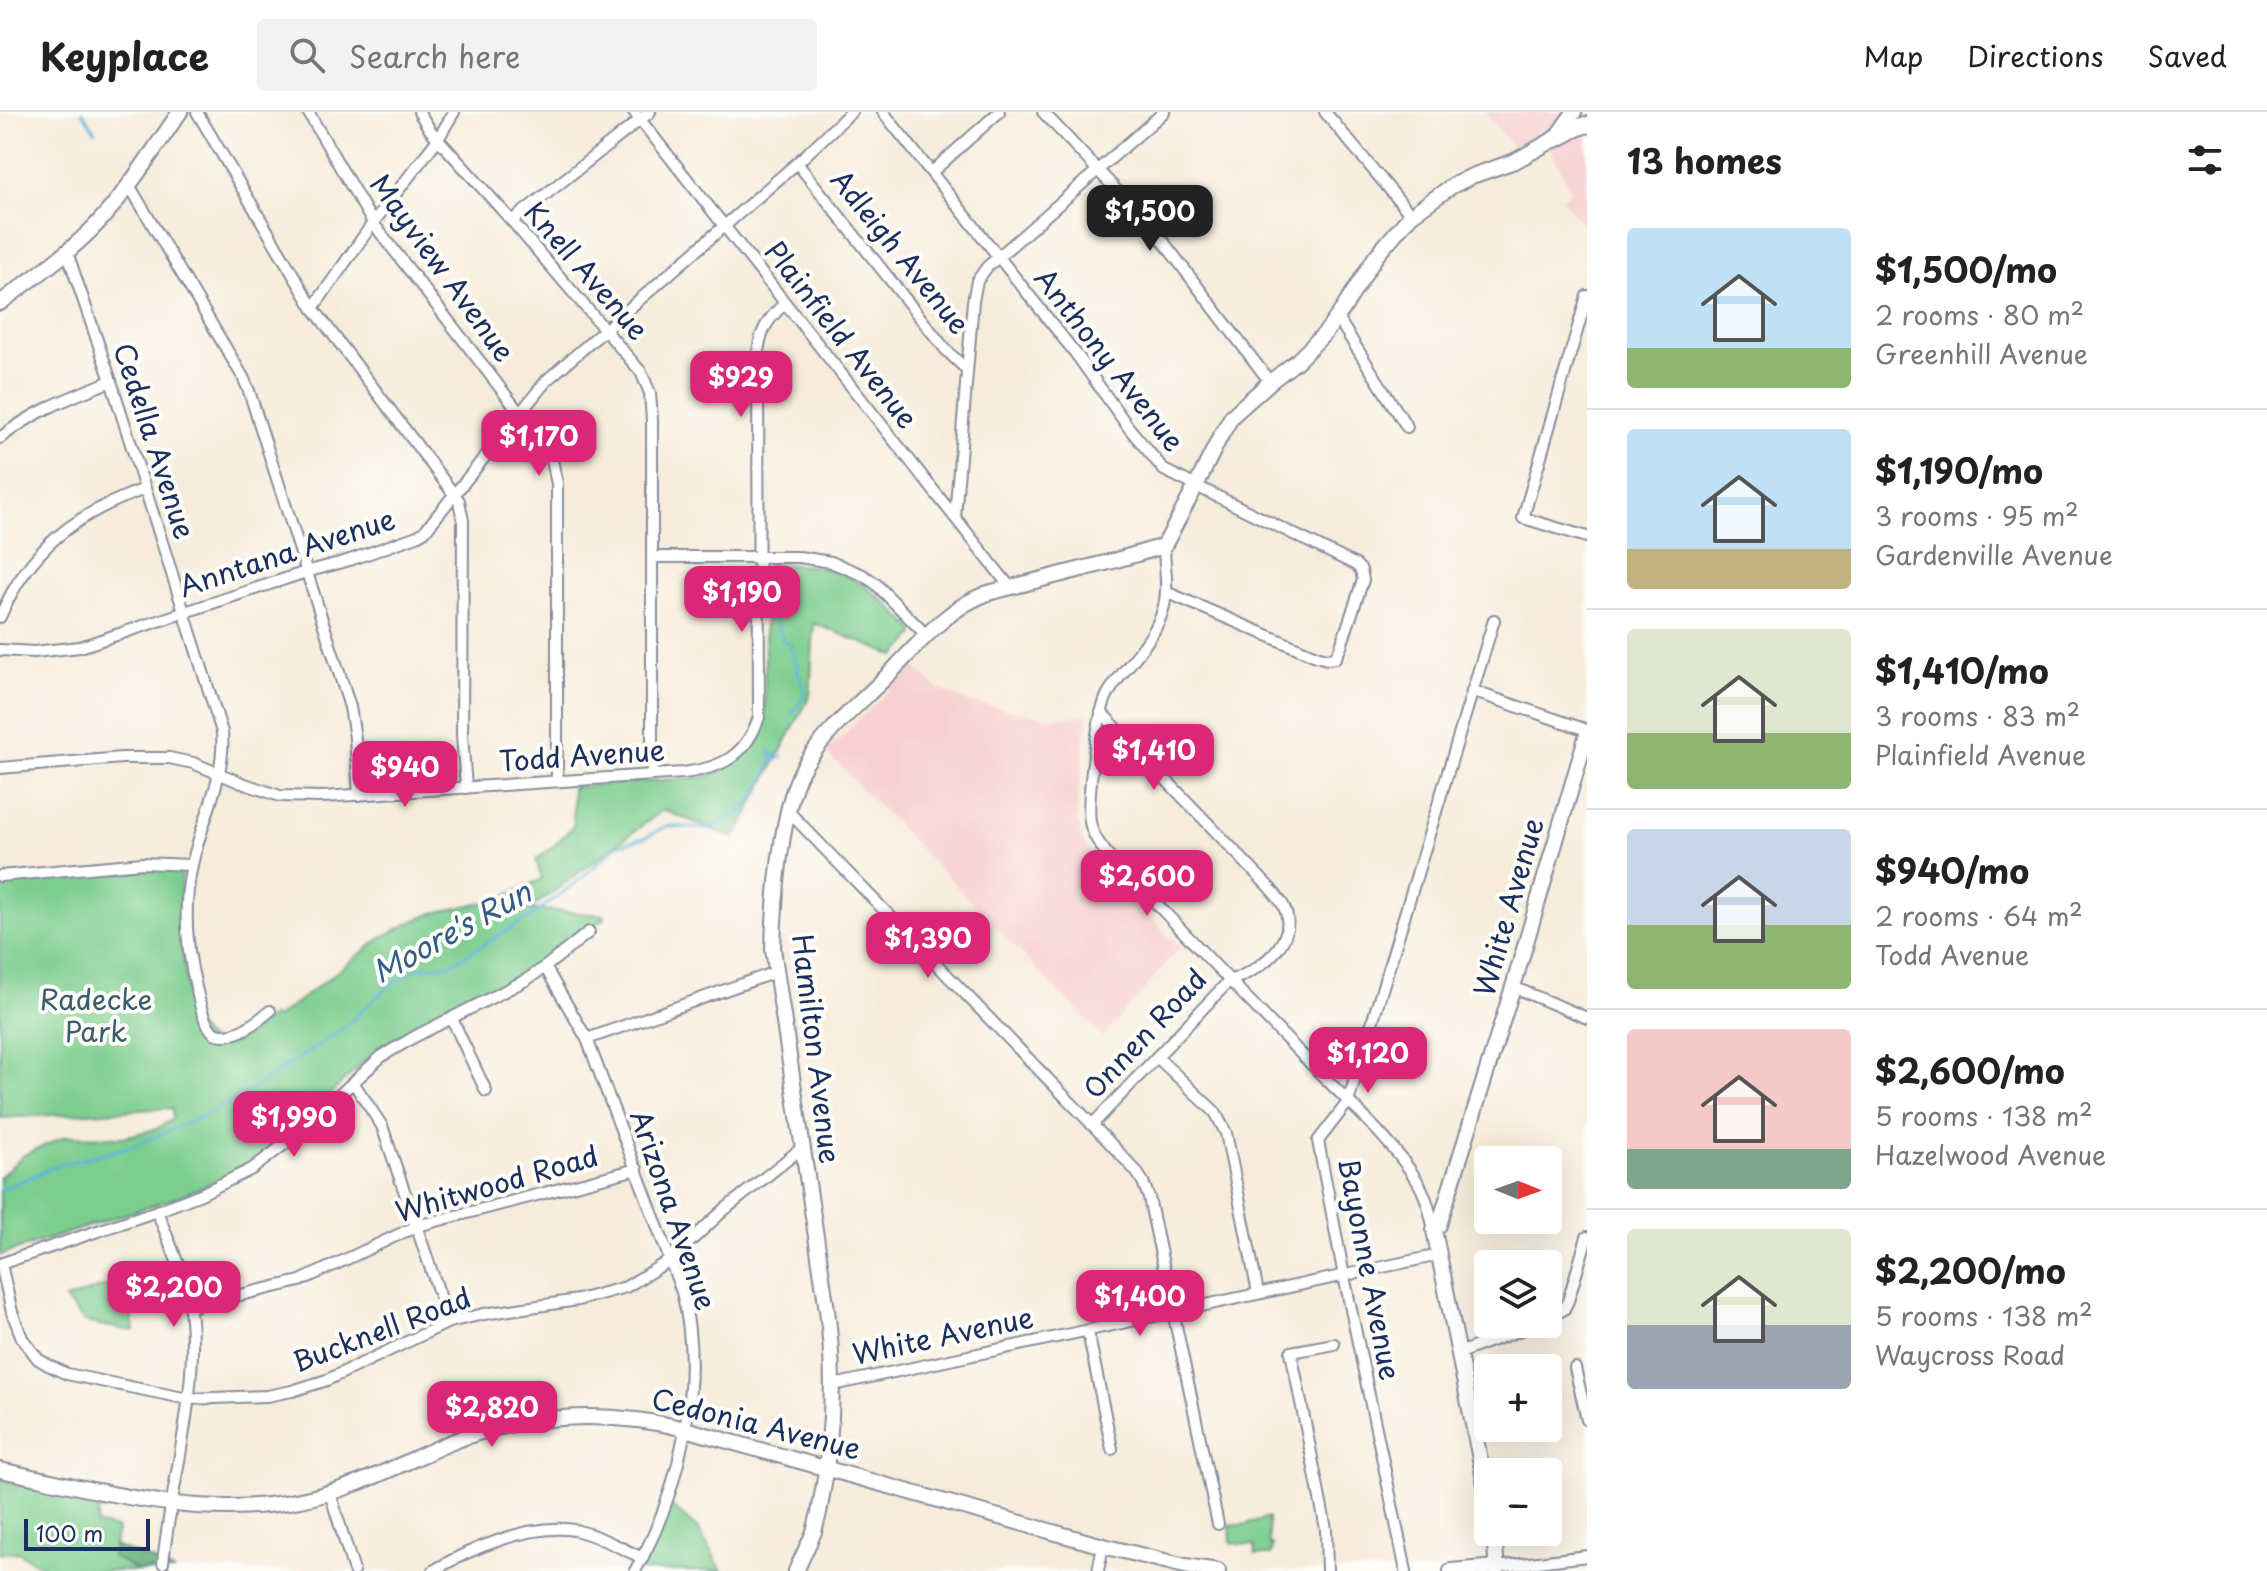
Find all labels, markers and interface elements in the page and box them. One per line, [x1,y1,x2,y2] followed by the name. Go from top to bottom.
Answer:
[257,19,817,91] search box
[40,27,209,84] text: Keyplace
[285,33,329,77] icon: search
[349,33,521,78] text: Search here
[1864,34,1923,77] text: Map
[1967,34,2104,77] text: Directions
[2148,34,2227,77] text: Saved
[1627,134,1782,186] text: 13 homes
[2183,138,2227,182] icon: filters
[821,160,981,343] street label: Adleigh Avenue
[360,164,526,370] street label: Mayview Avenue
[1085,185,1215,253] pin: $1,500
[515,191,660,349] street label: Knell Avenue
[1105,191,1195,230] text: $1,500
[755,231,929,437] street label: Plainfield Avenue
[1875,243,2057,295] text: $1,500/mo
[1025,258,1196,460] street label: Anthony Avenue
[1691,260,1787,356] icon: home
[1875,295,2084,334] text: 2 rooms · 80 m²
[1875,334,2088,373] text: Greenhill Avenue
[104,337,207,544] street label: Cedella Avenue
[694,351,788,419] pin: $929
[708,357,774,396] text: $929
[474,410,604,478] pin: $1,170
[499,416,579,455] text: $1,170
[1875,444,2043,496] text: $1,190/mo
[1691,461,1787,557] icon: home
[173,496,400,607] street label: Anntana Avenue
[1875,496,2079,535] text: 3 rooms · 95 m²
[1875,535,2113,574] text: Gardenville Avenue
[677,566,807,634] pin: $1,190
[702,572,782,611] text: $1,190
[1875,644,2049,696] text: $1,410/mo
[1691,661,1787,757] icon: home
[1875,696,2080,735] text: 3 rooms · 83 m²
[1089,724,1219,792] pin: $1,410
[498,727,666,782] street label: Todd Avenue
[1112,730,1196,769] text: $1,410
[1875,735,2086,774] text: Plainfield Avenue
[358,741,452,809] pin: $940
[370,747,440,786] text: $940
[1462,812,1554,1001] street label: White Avenue
[1875,844,2029,896] text: $940/mo
[1082,850,1212,918] pin: $2,600
[1099,856,1195,895] text: $2,600
[1691,861,1787,957] icon: home
[363,868,540,993] water label: Moore's Run
[1875,896,2083,935] text: 2 rooms · 64 m²
[863,912,993,980] pin: $1,390
[884,918,972,957] text: $1,390
[782,932,853,1166] street label: Hamilton Avenue
[1875,935,2029,974] text: Todd Avenue
[1072,958,1216,1108] street label: Onnen Road
[40,977,152,1052] park label: Radecke Park
[1303,1027,1433,1095] pin: $1,120
[1327,1033,1409,1072] text: $1,120
[1875,1044,2065,1096] text: $2,600/mo
[1691,1061,1787,1157] icon: home
[229,1091,359,1159] pin: $1,990
[1875,1096,2093,1135] text: 5 rooms · 138 m²
[251,1097,337,1136] text: $1,990
[620,1104,729,1315] street label: Arizona Avenue
[390,1133,603,1232] street label: Whitwood Road
[1875,1135,2106,1174] text: Hazelwood Avenue
[1474,1146,1562,1234] north arrow
[1474,1146,1562,1546] map controls
[1328,1154,1413,1384] street label: Bayonne Avenue
[1875,1244,2066,1296] text: $2,200/mo
[1474,1250,1562,1338] button: layers
[109,1261,239,1329] pin: $2,200
[1691,1261,1787,1357] icon: home
[125,1267,223,1306] text: $2,200
[1075,1270,1205,1338] pin: $1,400
[286,1275,477,1382] street label: Bucknell Road
[1094,1276,1186,1315] text: $1,400
[848,1294,1037,1375] street label: White Avenue
[1875,1296,2093,1335] text: 5 rooms · 138 m²
[1875,1335,2065,1374] text: Waycross Road
[1474,1354,1562,1442] button: +
[647,1376,865,1469] street label: Cedonia Avenue
[427,1381,557,1449] pin: $2,820
[445,1387,539,1426] text: $2,820
[1474,1458,1562,1546] button: −
[24,1515,150,1551] scale bar
[36,1516,103,1549] text: 100 m

